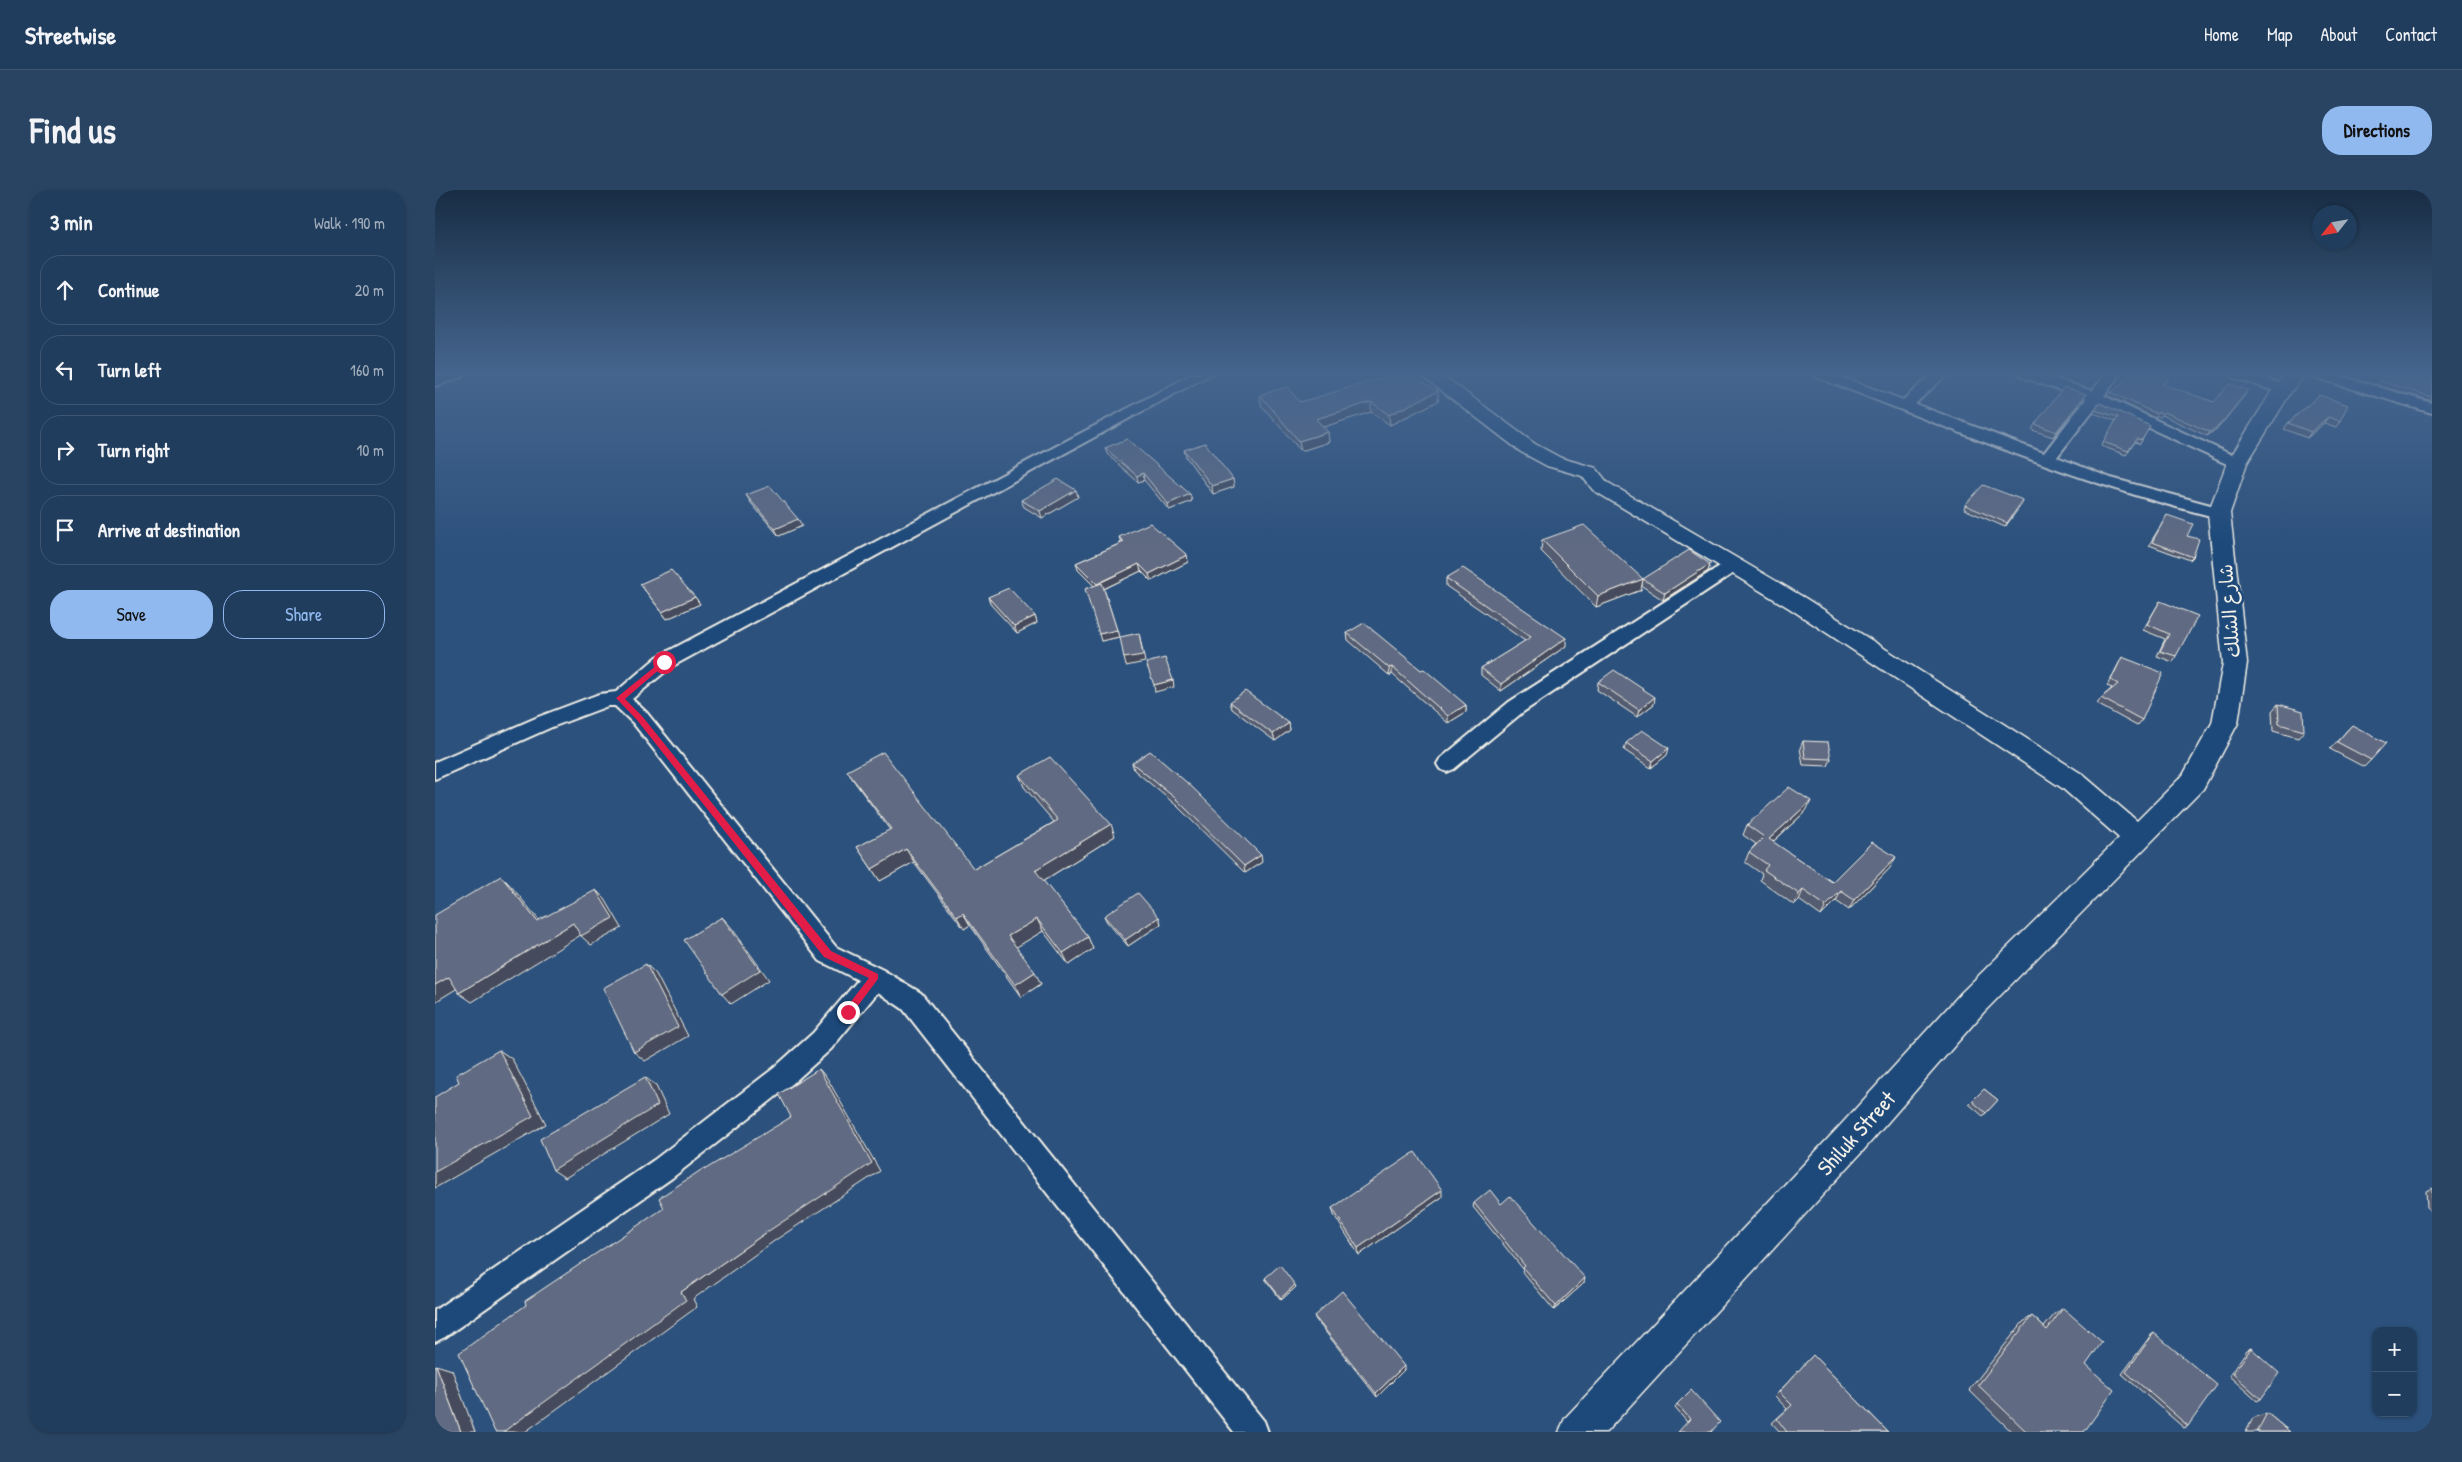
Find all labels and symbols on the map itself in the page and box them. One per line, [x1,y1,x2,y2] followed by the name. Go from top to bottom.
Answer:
[2312,205,2357,250] north arrow
[2212,563,2247,659] street label: شارع الشلك
[653,651,676,674] route start
[837,1001,860,1024] route end
[1810,1084,1902,1182] street label: Shiluk Street

